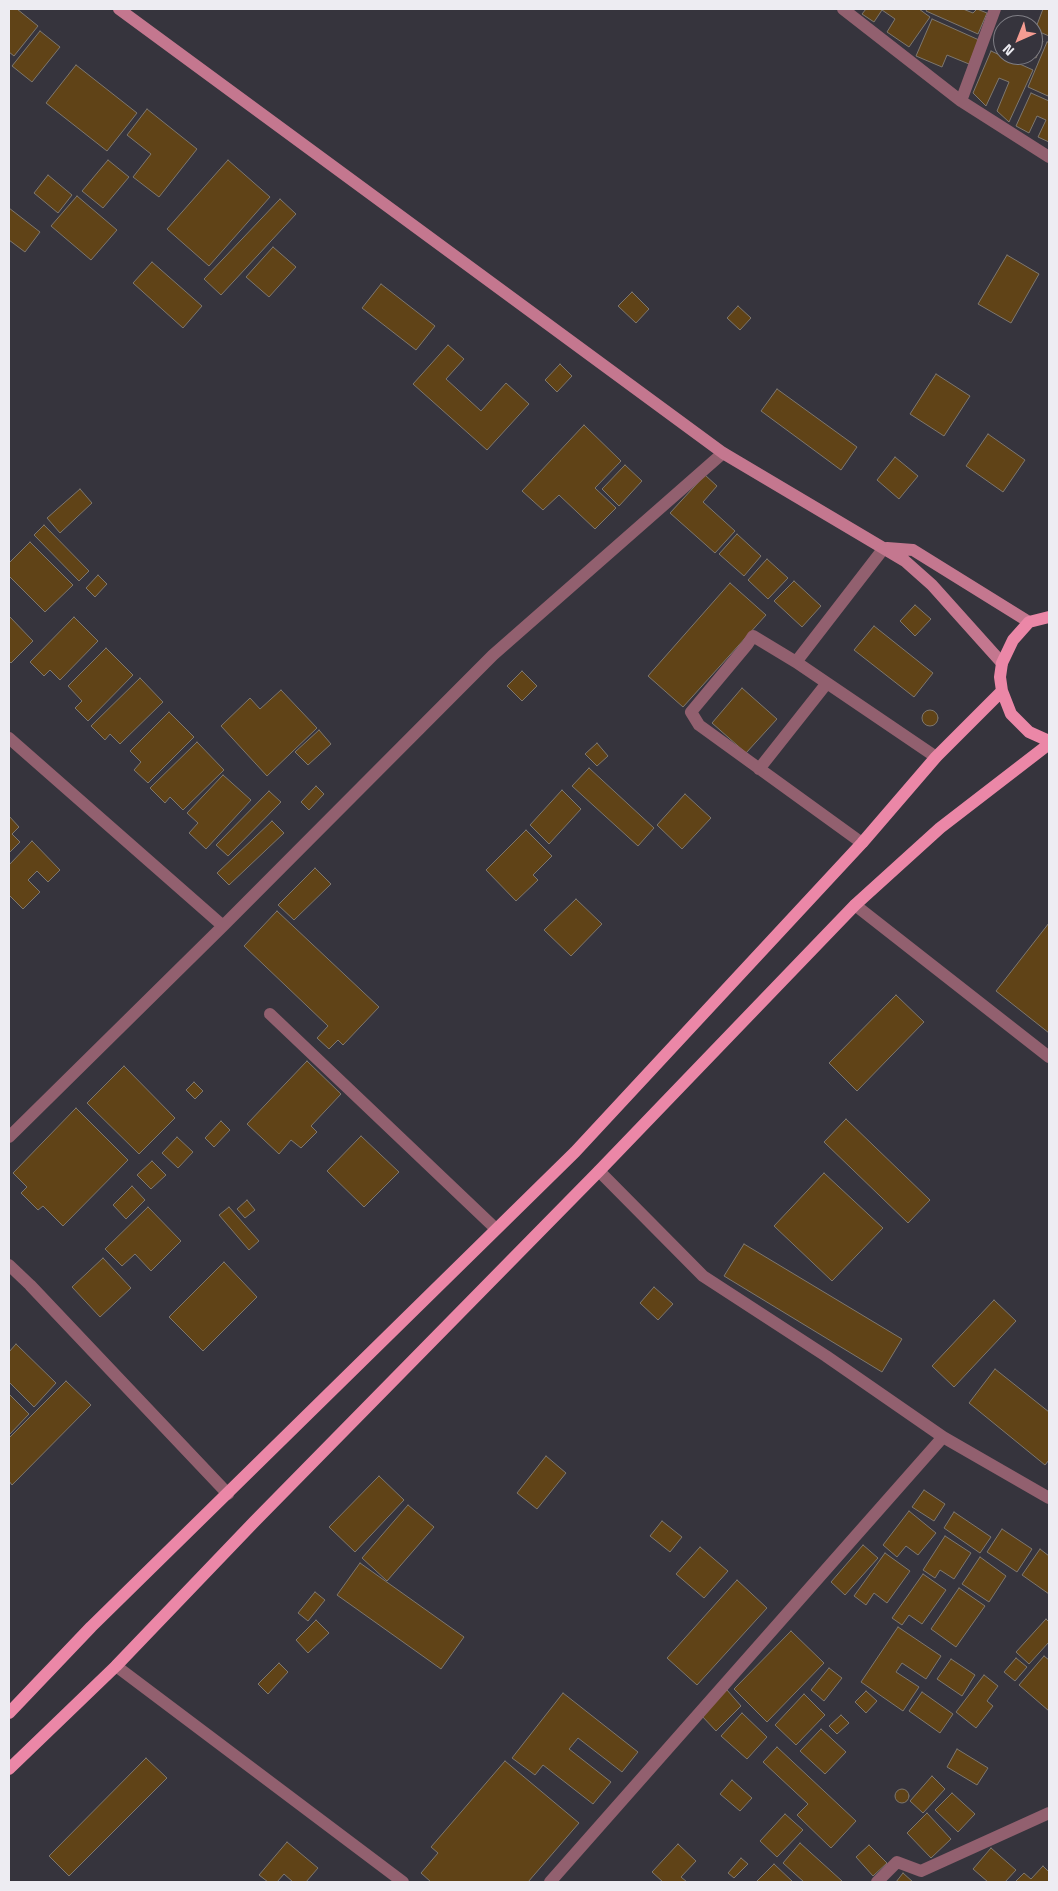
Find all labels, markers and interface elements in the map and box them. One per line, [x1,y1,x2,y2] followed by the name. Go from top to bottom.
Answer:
[993,15,1043,65] north arrow
[997,40,1019,61] text: N

